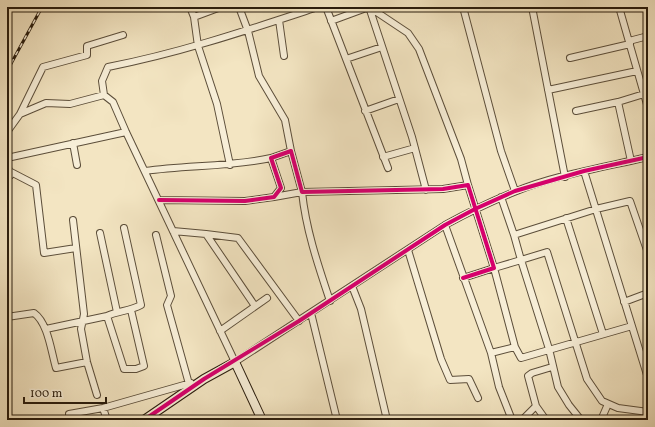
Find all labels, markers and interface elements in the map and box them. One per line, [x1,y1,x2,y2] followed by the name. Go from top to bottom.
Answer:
[24,379,106,405] scale bar
[30,386,63,402] text: 100 m

